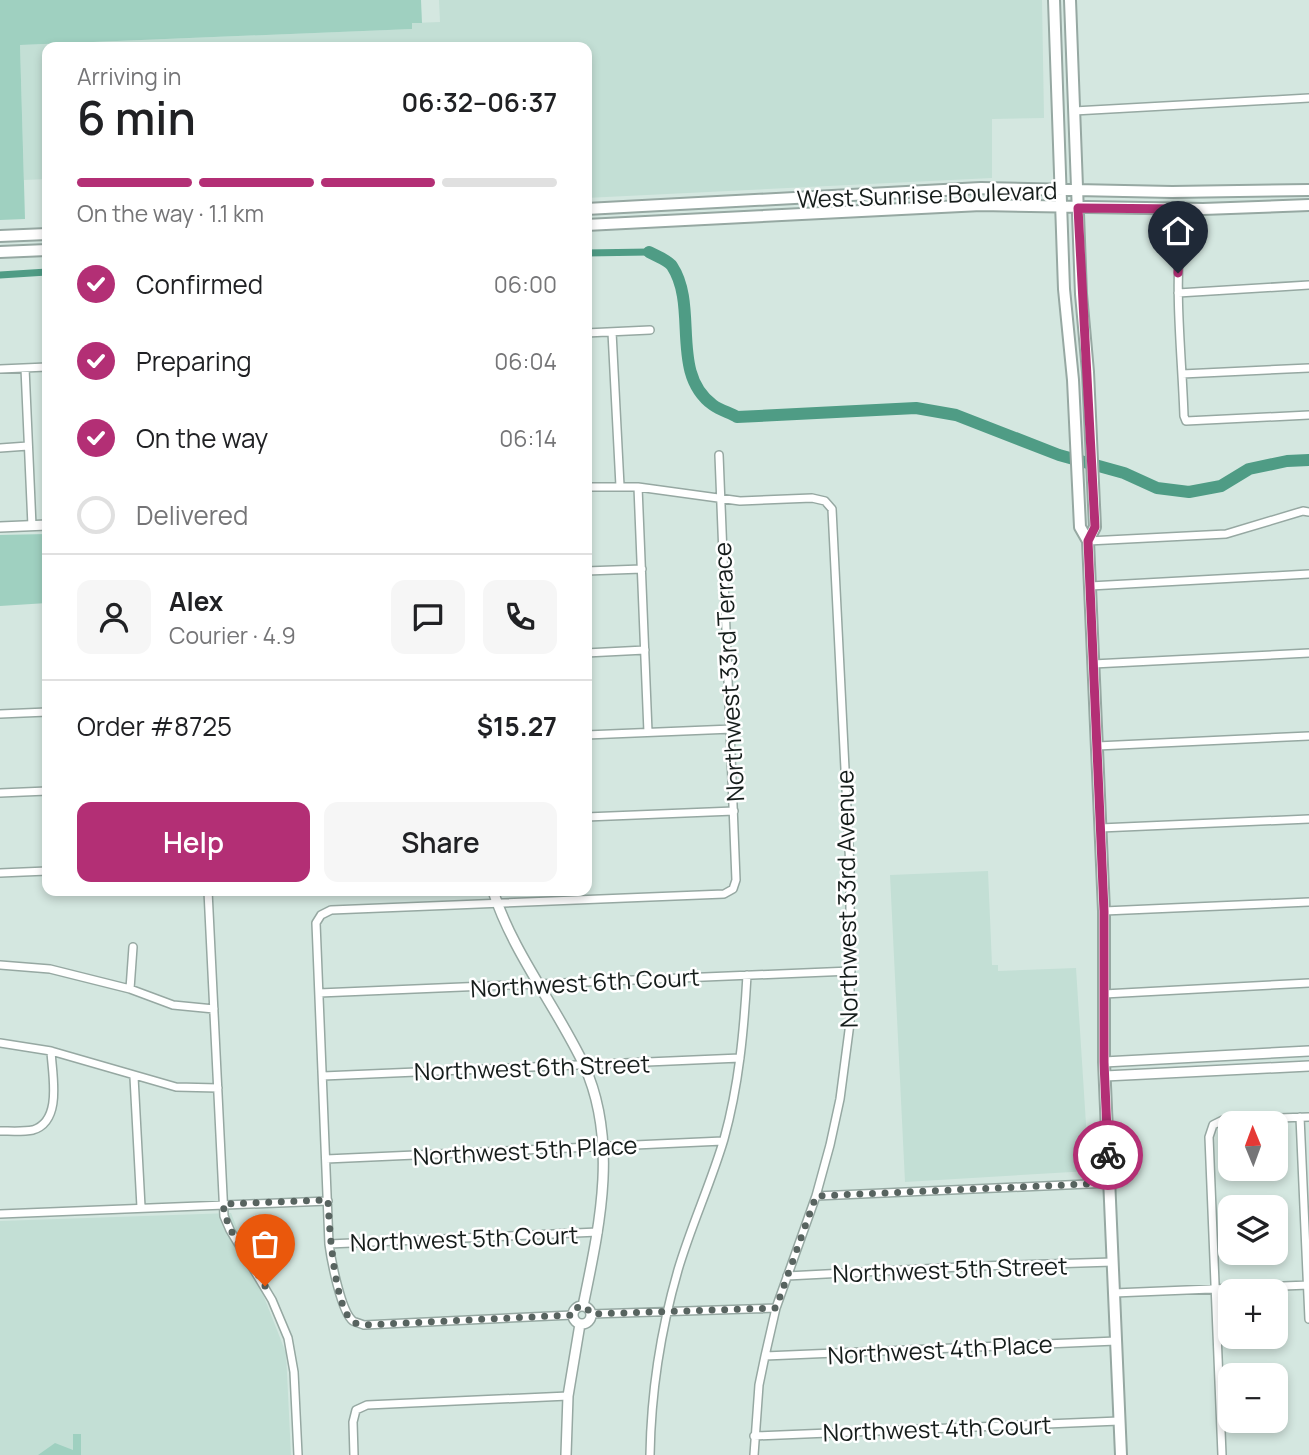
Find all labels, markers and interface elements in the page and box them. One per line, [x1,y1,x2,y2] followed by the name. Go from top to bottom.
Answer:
[77,60,182,92] text: Arriving in
[402,84,557,120] text: 06:32–06:37
[77,86,196,149] text: 6 min
[796,173,1058,215] street label: West Sunrise Boulevard
[77,197,264,229] text: On the way · 1.1 km
[1148,201,1208,273] pin
[1159,212,1197,250] icon: home
[77,265,115,303] icon: check
[136,266,263,302] text: Confirmed
[494,268,557,300] text: 06:00
[77,342,115,380] icon: check
[136,343,252,379] text: Preparing
[494,345,557,377] text: 06:04
[77,419,115,457] icon: check
[136,420,268,456] text: On the way
[499,422,557,454] text: 06:14
[136,497,248,533] text: Delivered
[705,541,751,803] street label: Northwest 33rd Terrace
[77,580,151,654] button: person
[391,580,465,654] button: chat
[483,580,557,654] button: phone
[169,583,223,619] text: Alex
[169,619,296,651] text: Courier · 4.9
[77,708,232,744] text: Order #8725
[477,708,557,744] text: $15.27
[827,770,865,1028] street label: Northwest 33rd Avenue
[77,802,310,882] button: Help
[324,802,557,882] button: Share
[470,960,700,1004] street label: Northwest 6th Court
[413,1046,651,1088] street label: Northwest 6th Street
[1218,1111,1288,1181] north arrow
[1218,1111,1288,1433] map controls
[1073,1120,1143,1190] courier
[412,1128,638,1172] street label: Northwest 5th Place
[1089,1136,1127,1174] icon: bike
[1218,1195,1288,1265] button: layers
[235,1214,295,1286] pin
[349,1218,579,1258] street label: Northwest 5th Court
[246,1225,284,1263] icon: bag
[832,1248,1068,1290] street label: Northwest 5th Street
[1218,1279,1288,1349] button: +
[827,1327,1053,1371] street label: Northwest 4th Place
[1218,1363,1288,1433] button: −
[822,1408,1052,1448] street label: Northwest 4th Court

